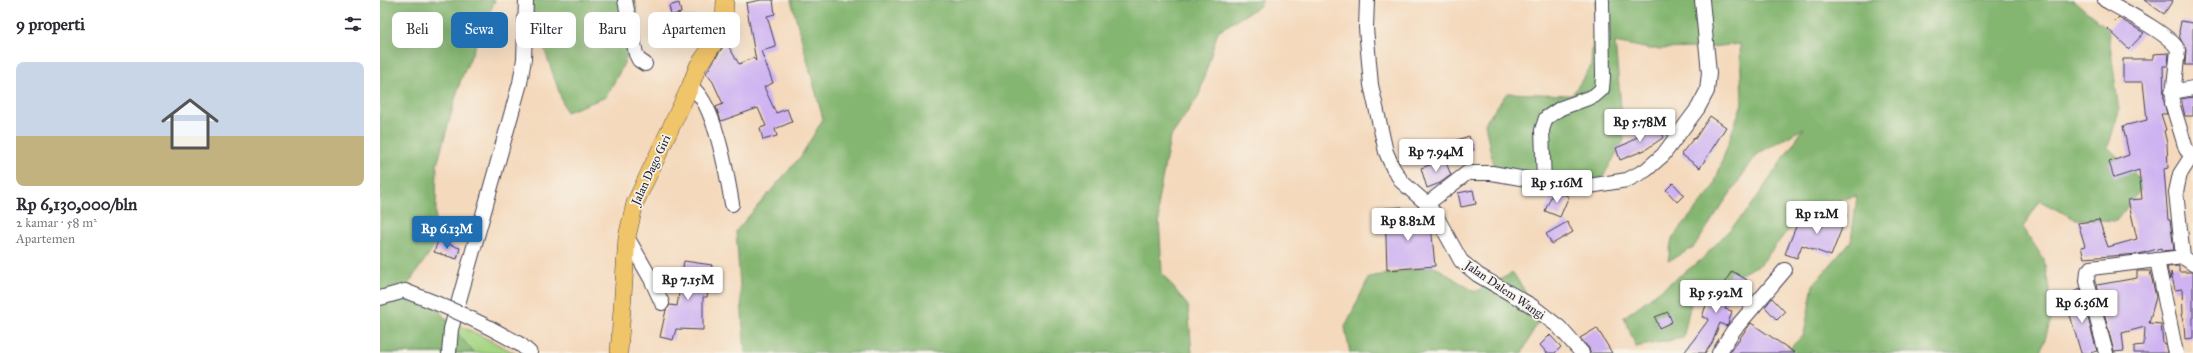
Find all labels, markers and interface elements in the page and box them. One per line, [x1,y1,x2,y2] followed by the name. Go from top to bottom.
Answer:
[392,12,443,48] chip: Beli
[451,12,508,48] chip: Sewa
[516,12,576,48] chip: Filter
[584,12,640,48] chip: Baru
[648,12,740,48] chip: Apartemen
[342,13,364,35] icon: filters
[16,14,85,35] text: 9 properti
[154,88,226,160] icon: home
[1599,109,1681,143] pin: Rp 5.78M
[1613,114,1667,130] text: Rp 5.78M
[628,132,675,210] street label: Jalan Dago Giri
[1395,139,1477,173] pin: Rp 7.94M
[1408,144,1464,160] text: Rp 7.94M
[1516,170,1598,204] pin: Rp 5.16M
[1531,175,1583,191] text: Rp 5.16M
[16,194,137,215] text: Rp 6,130,000/bln
[1784,201,1850,235] pin: Rp 12M
[1795,206,1839,222] text: Rp 12M
[1367,208,1449,242] pin: Rp 8.82M
[1381,213,1435,229] text: Rp 8.82M
[16,215,97,231] text: 2 kamar · 58 m²
[406,216,488,250] pin: Rp 6.13M
[421,221,473,237] text: Rp 6.13M
[16,231,75,247] text: Apartemen
[1460,257,1548,323] street label: Jalan Dalem Wangi
[647,267,729,301] pin: Rp 7.15M
[662,272,714,288] text: Rp 7.15M
[1675,280,1757,314] pin: Rp 5.92M
[1689,285,1743,301] text: Rp 5.92M
[2041,290,2123,324] pin: Rp 6.36M
[2055,295,2109,311] text: Rp 6.36M

